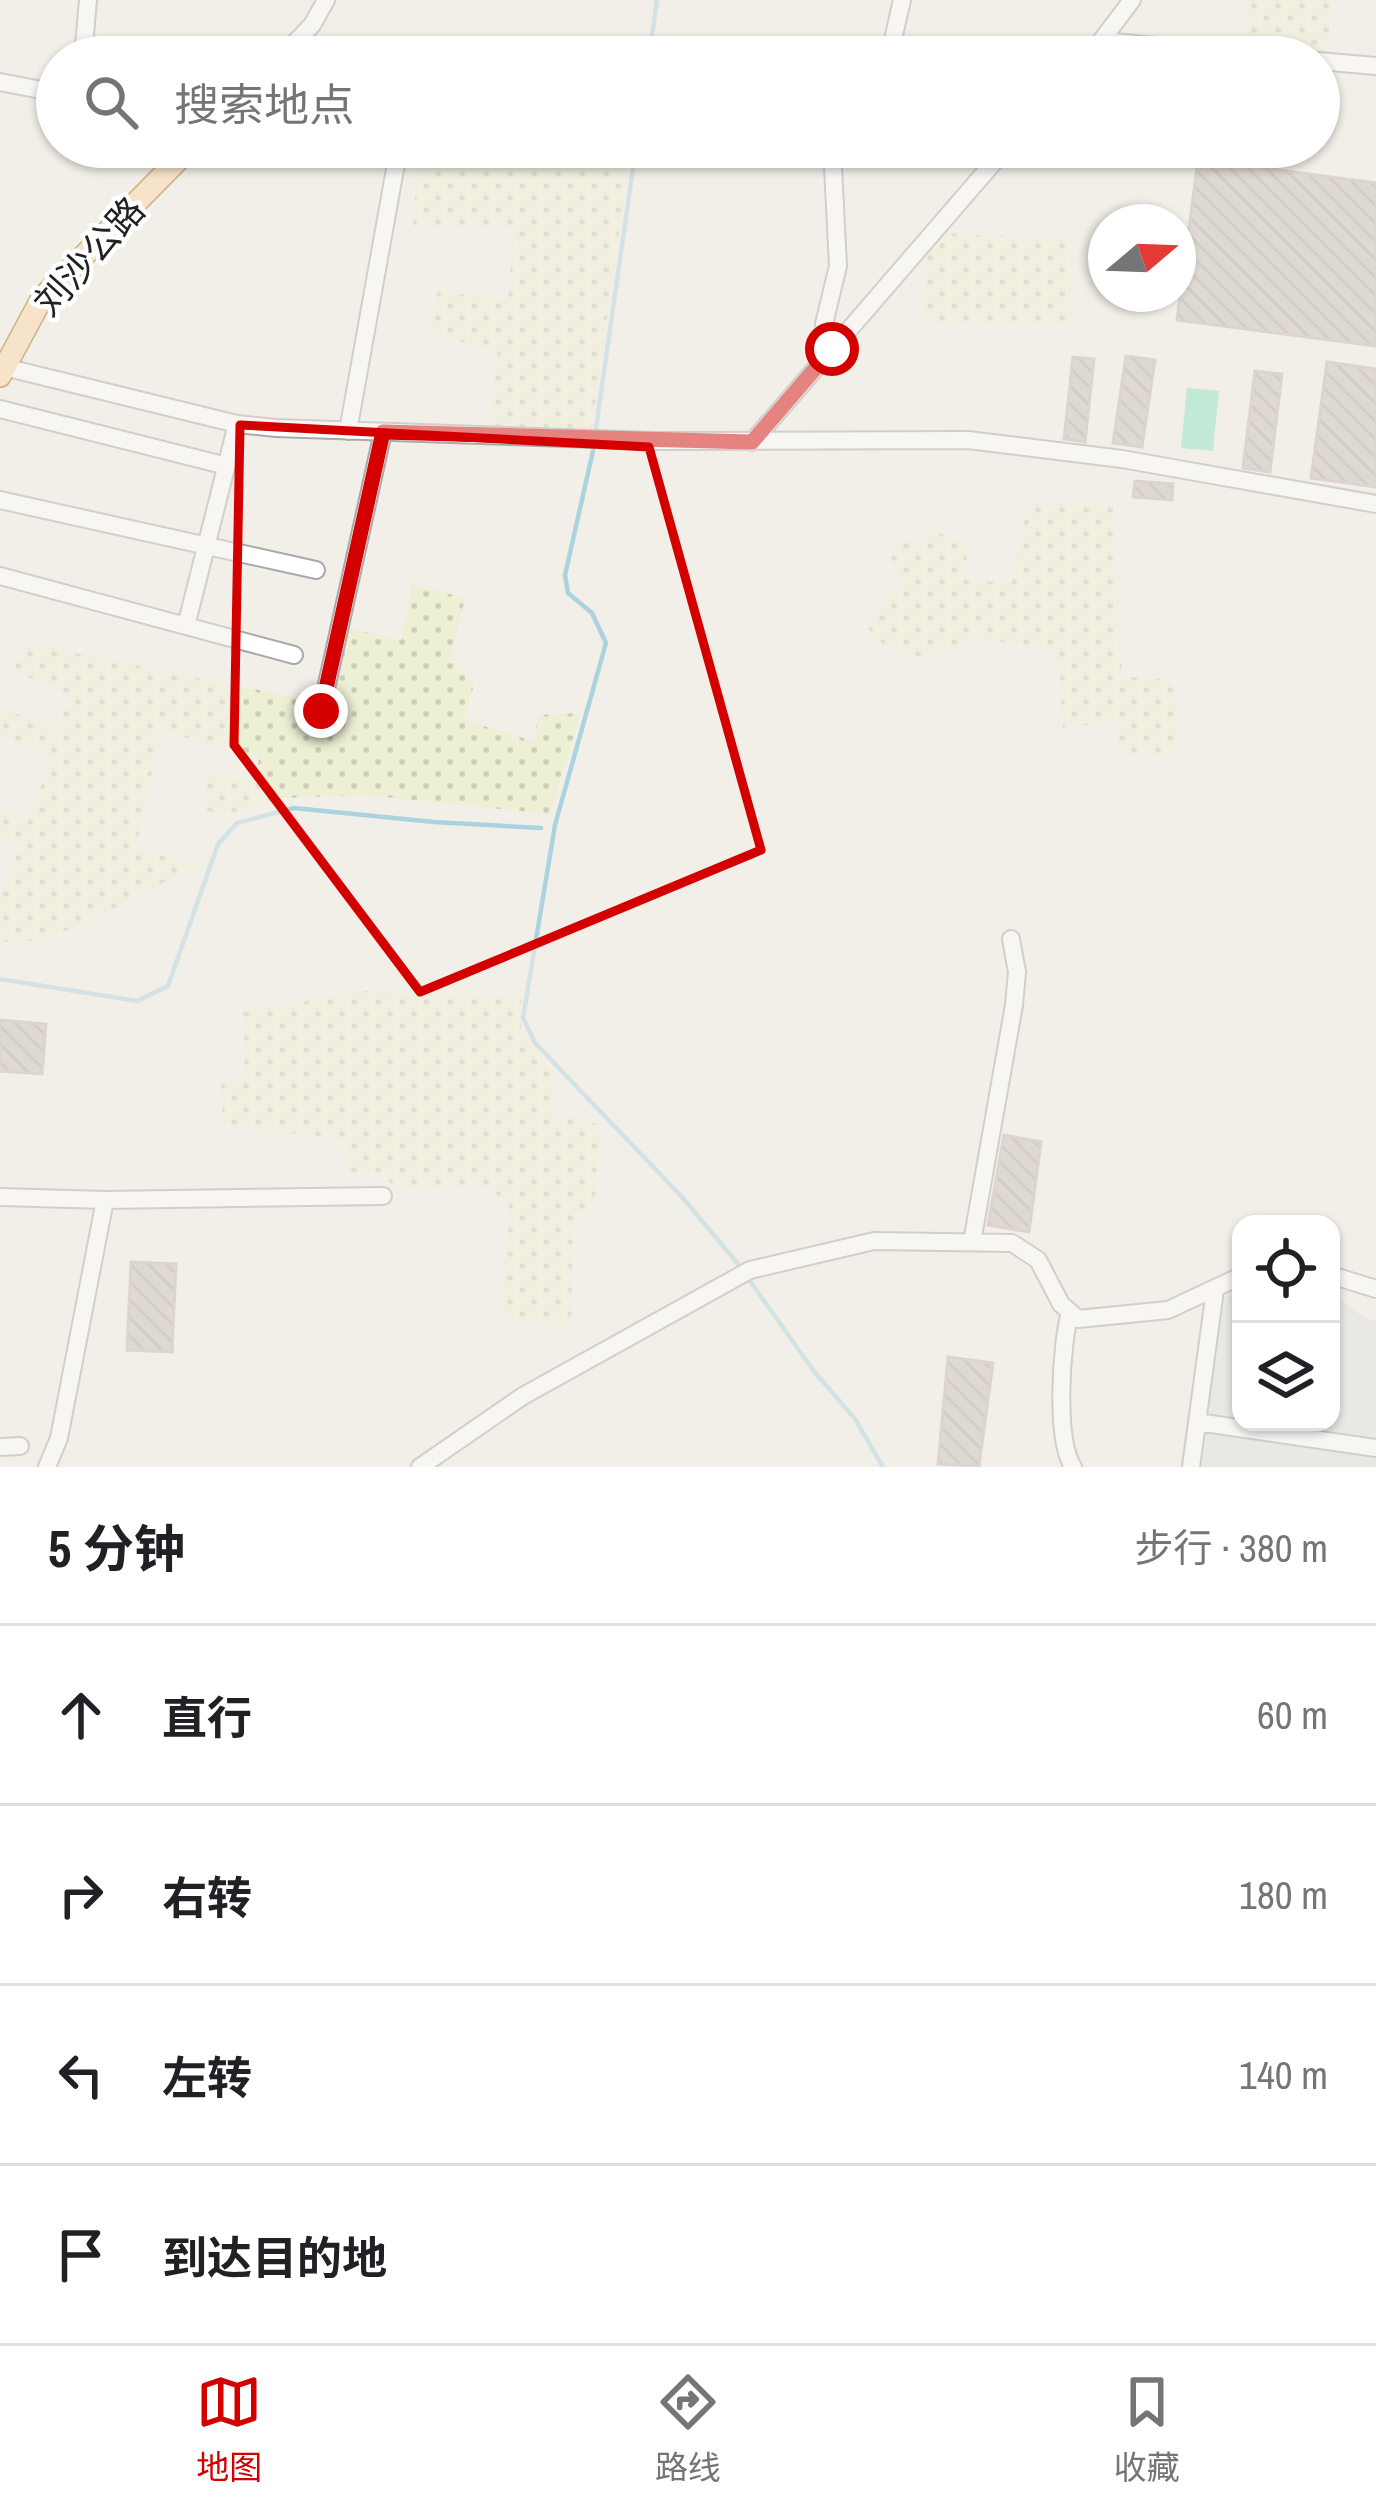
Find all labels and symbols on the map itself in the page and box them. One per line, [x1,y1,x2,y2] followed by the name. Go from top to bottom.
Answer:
[23,186,155,326] street label: 刘沙公路
[1088,204,1196,312] north arrow
[805,322,859,376] route start
[294,684,348,738] route end

